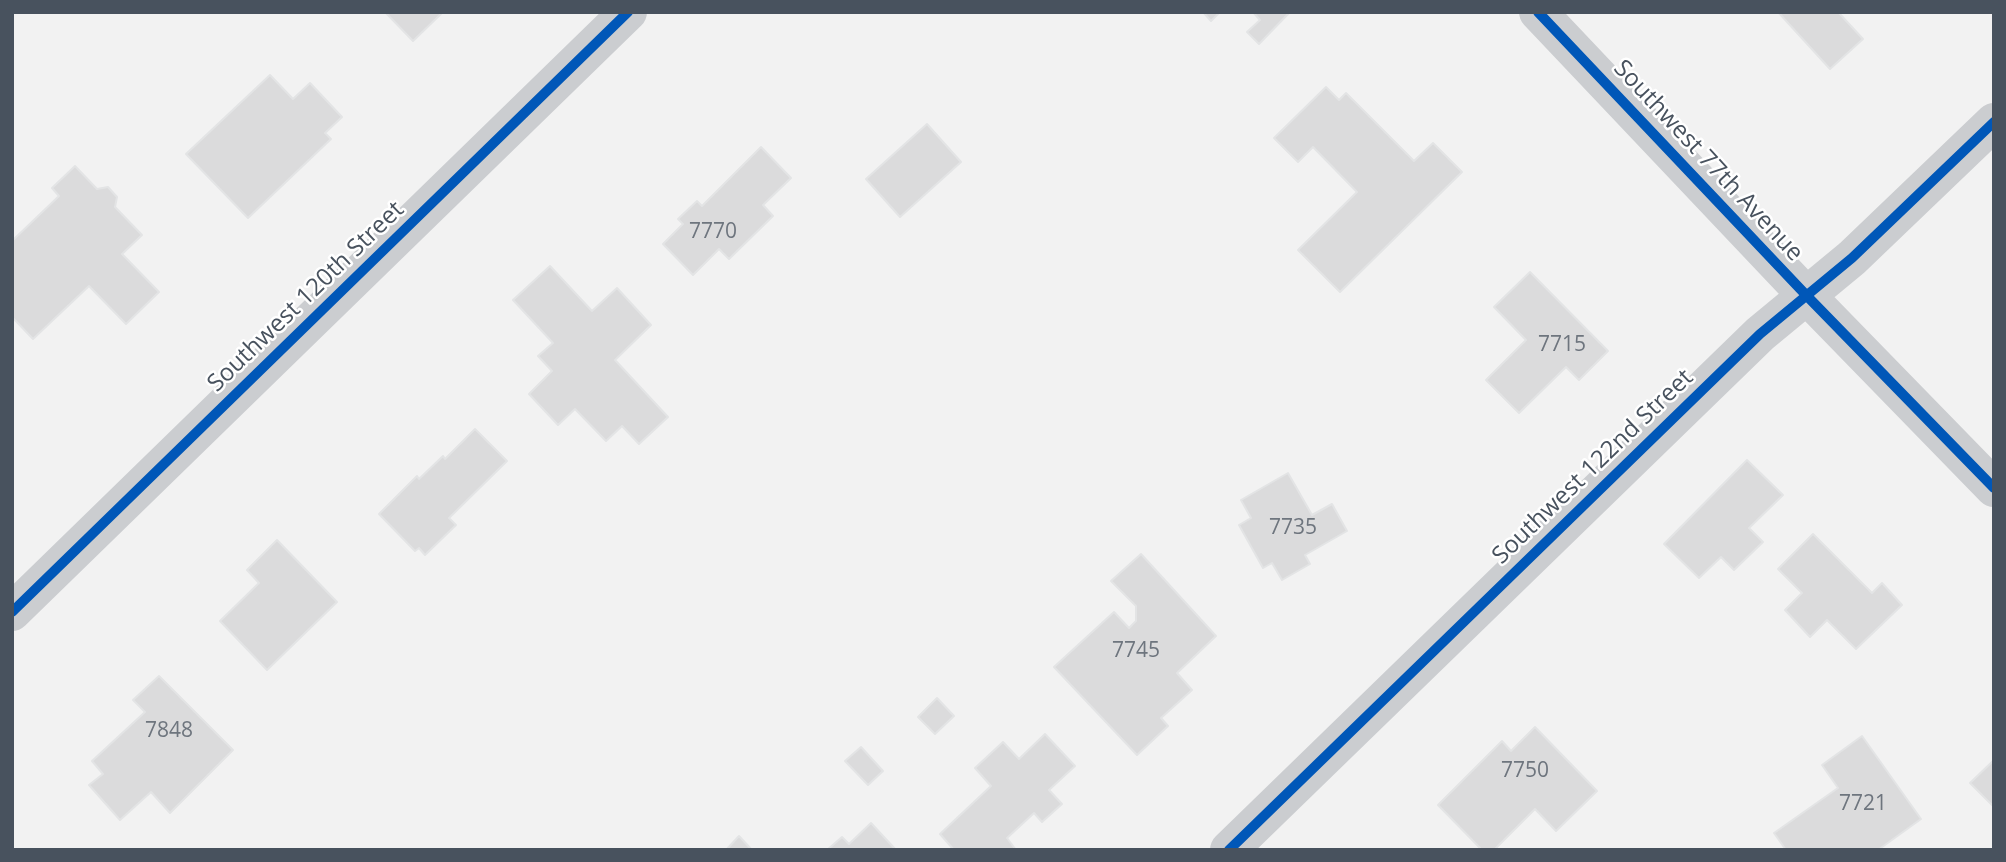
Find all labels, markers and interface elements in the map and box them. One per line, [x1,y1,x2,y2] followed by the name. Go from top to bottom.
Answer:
[1607,54,1809,268] street label: Southwest 77th Avenue
[202,196,410,398] street label: Southwest 120th Street
[689,219,737,245] house number: 7770
[1538,332,1586,358] house number: 7715
[1487,364,1699,570] street label: Southwest 122nd Street
[1269,515,1317,541] house number: 7735
[1112,638,1160,664] house number: 7745
[145,718,193,744] house number: 7848
[1501,758,1549,784] house number: 7750
[1839,791,1887,817] house number: 7721

